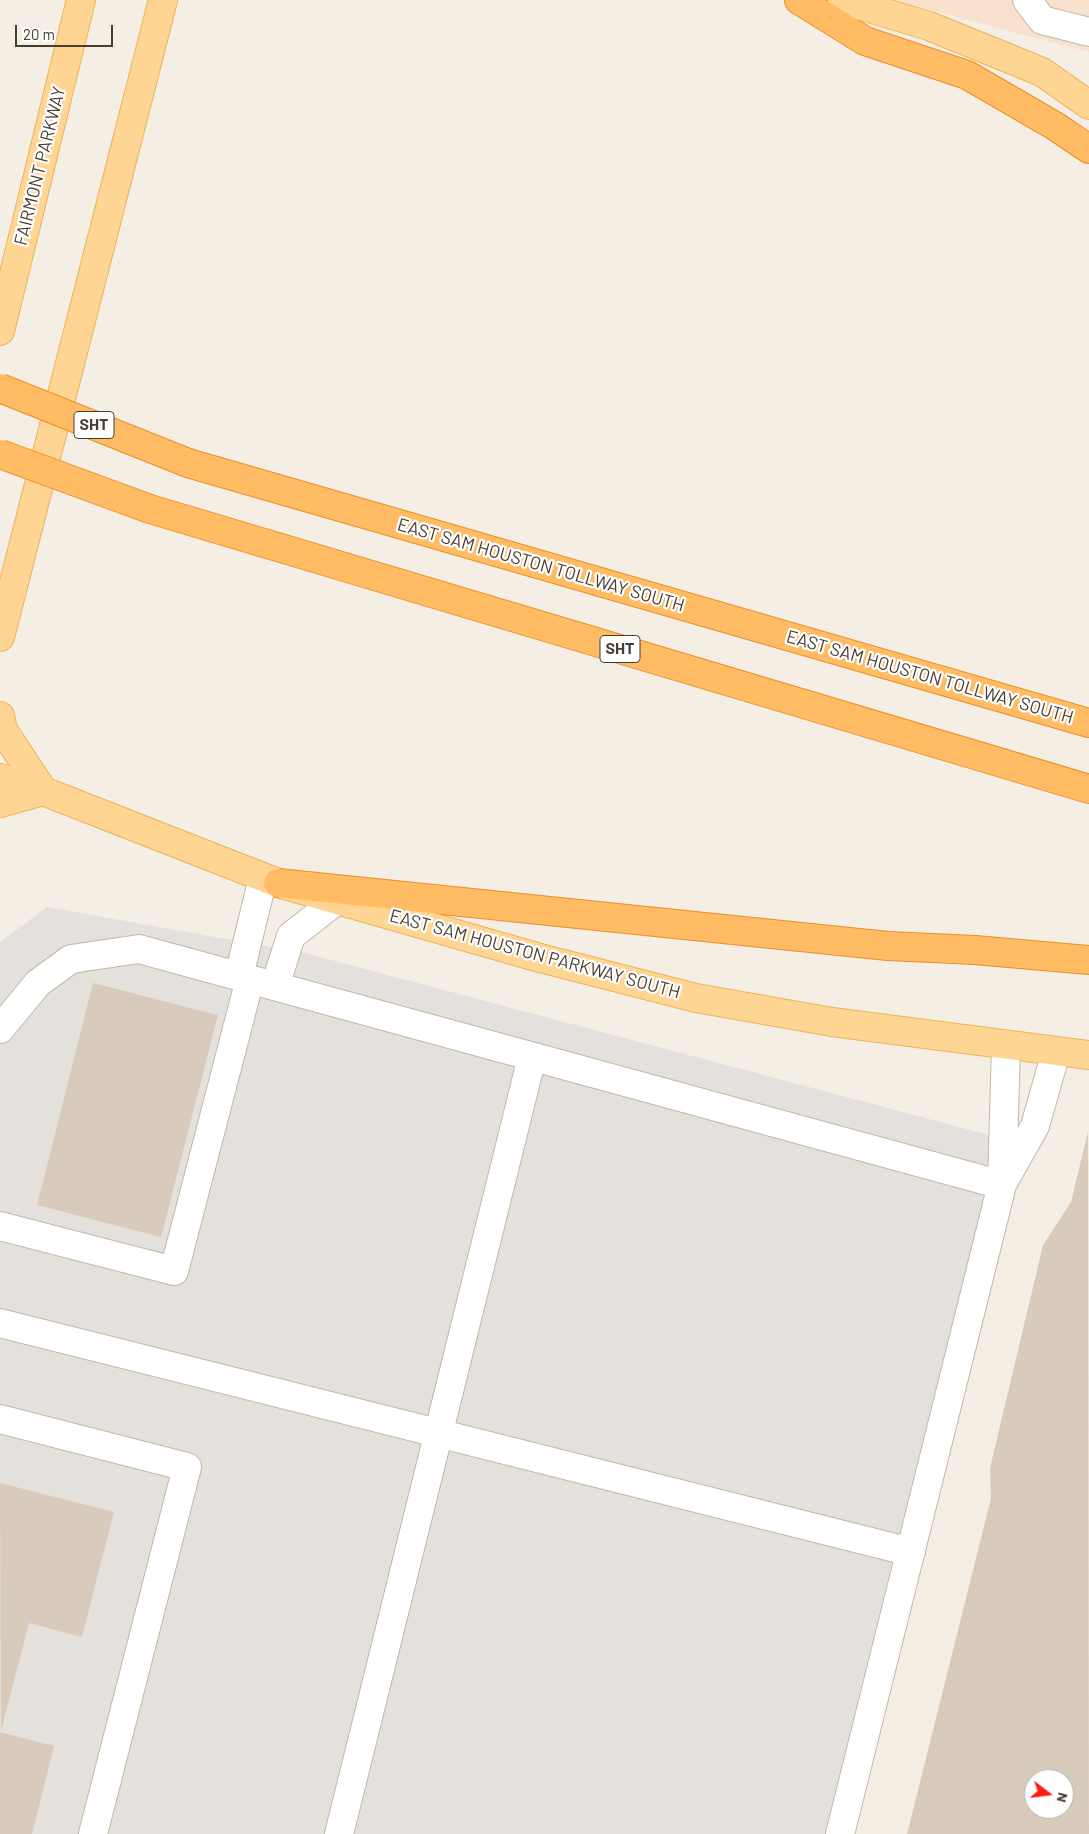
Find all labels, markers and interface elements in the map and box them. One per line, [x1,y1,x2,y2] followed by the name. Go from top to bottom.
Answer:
[18,15,115,47] scale bar
[23,25,55,43] text: 20 m
[10,84,70,248] street label: FAIRMONT PARKWAY
[74,412,114,438] road number: SHT
[395,514,687,616] street label: EAST SAM HOUSTON TOLLWAY SOUTH
[784,626,1076,728] street label: EAST SAM HOUSTON TOLLWAY SOUTH
[600,636,640,662] road number: SHT
[387,905,683,1003] street label: EAST SAM HOUSTON PARKWAY SOUTH
[1024,1769,1074,1819] north arrow
[1054,1791,1072,1804] text: N

